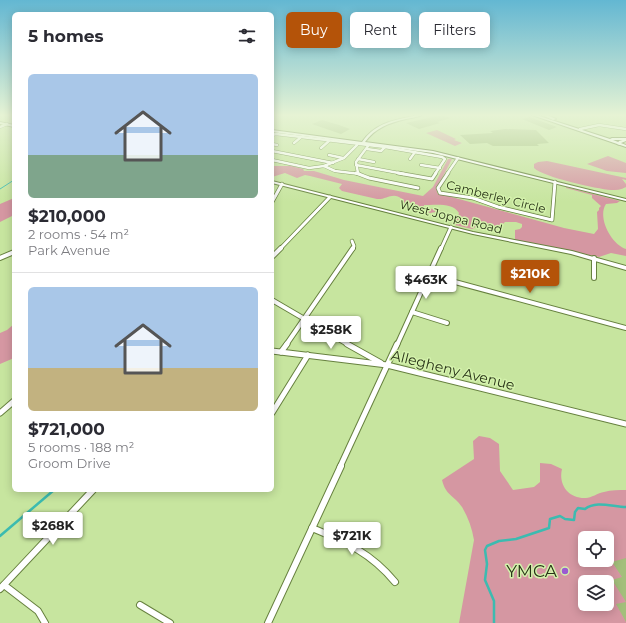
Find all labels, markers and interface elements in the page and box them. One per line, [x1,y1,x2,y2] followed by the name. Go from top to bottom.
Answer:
[286,12,342,48] chip: Buy
[350,12,411,48] chip: Rent
[419,12,490,48] chip: Filters
[236,25,258,47] icon: filters
[28,26,104,46] text: 5 homes
[107,100,179,172] icon: home
[445,177,547,216] street label: Camberley Circle
[398,197,504,237] street label: West Joppa Road
[28,206,106,226] text: $210,000
[28,226,129,242] text: 2 rooms · 54 m²
[28,242,110,258] text: Park Avenue
[502,260,558,294] pin: $210K
[510,265,550,281] text: $210K
[398,266,454,300] pin: $463K
[405,271,447,287] text: $463K
[107,313,179,385] icon: home
[303,316,359,350] pin: $258K
[310,321,352,337] text: $258K
[389,346,517,394] street label: Allegheny Avenue
[28,419,105,439] text: $721,000
[28,439,134,455] text: 5 rooms · 188 m²
[28,455,111,471] text: Groom Drive
[25,512,81,546] pin: $268K
[32,517,74,533] text: $268K
[324,522,380,556] pin: $721K
[333,527,371,543] text: $721K
[578,531,614,611] map controls
[578,531,614,567] button: locate
[506,561,558,581] place label: YMCA
[560,566,570,576] marker: YMCA
[578,575,614,611] button: layers

